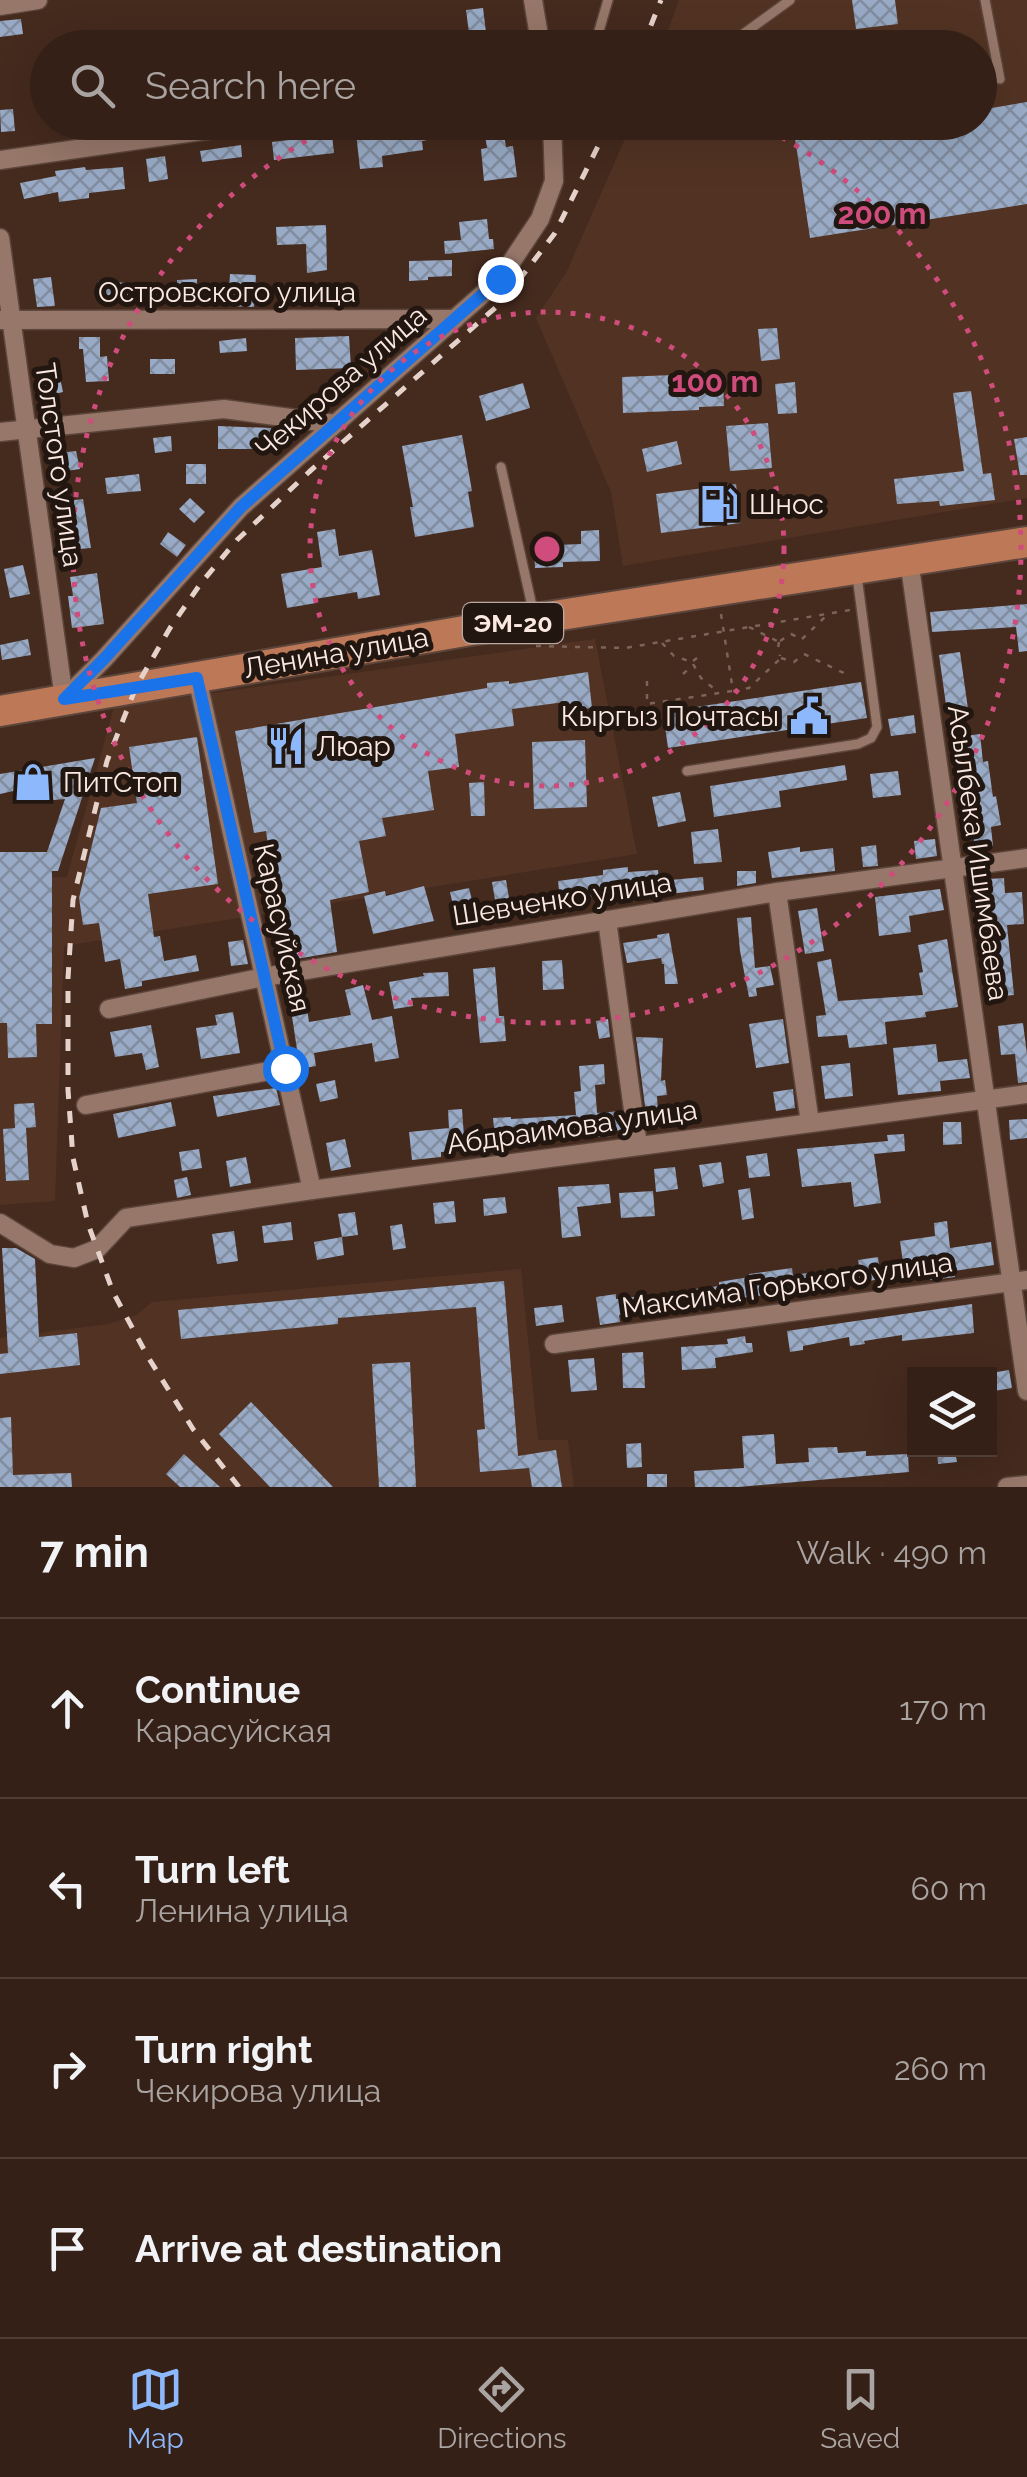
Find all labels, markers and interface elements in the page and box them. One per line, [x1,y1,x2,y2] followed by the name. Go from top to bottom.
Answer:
[30,30,997,140] search box
[65,58,120,113] icon: search
[145,63,356,108] text: Search here
[838,196,926,231] text: 200 m
[478,257,524,303] route end
[98,276,356,309] street label: Островского улица
[249,299,433,465] street label: Чекирова улица
[28,361,90,569] street label: Толстого улица
[672,364,758,399] text: 100 m
[698,483,740,525] fuel station icon: Шнос
[749,488,824,521] place label: Шнос
[529,531,565,567] centre of rings
[463,603,563,643] road number: ЭМ-20
[241,621,431,685] street label: Ленина улица
[788,695,830,737] public building icon: Кыргыз Почтасы
[561,700,779,733] place label: Кыргыз Почтасы
[941,703,1015,1003] street label: Асылбека Ишимбаева
[265,725,307,767] restaurant icon: Люар
[316,730,391,763] place label: Люар
[12,761,54,803] shop icon: ПитСтоп
[63,766,178,799] place label: ПитСтоп
[247,840,317,1016] street label: Карасуйская
[450,865,674,933] street label: Шевченко улица
[263,1046,309,1092] route start
[445,1093,699,1161] street label: Абдраимова улица
[620,1245,954,1325] street label: Максима Горького улица
[907,1367,997,1457] map controls
[907,1367,997,1457] button: layers
[40,1528,149,1577] text: 7 min
[796,1534,987,1571] text: Walk · 490 m
[135,1667,300,1712] text: Continue
[40,1681,95,1736] icon: ahead
[899,1690,987,1727] text: 170 m
[135,1712,332,1749] text: Карасуйская
[135,1847,290,1892] text: Turn left
[40,1861,95,1916] icon: left
[911,1870,987,1907] text: 60 m
[135,1892,349,1929] text: Ленина улица
[135,2027,312,2072] text: Turn right
[40,2041,95,2096] icon: right
[894,2050,987,2087] text: 260 m
[135,2072,381,2109] text: Чекирова улица
[40,2221,95,2276] icon: arrive
[135,2226,502,2271] text: Arrive at destination
[127,2362,184,2455] tab: Map
[437,2362,567,2455] tab: Directions
[820,2362,900,2455] tab: Saved

